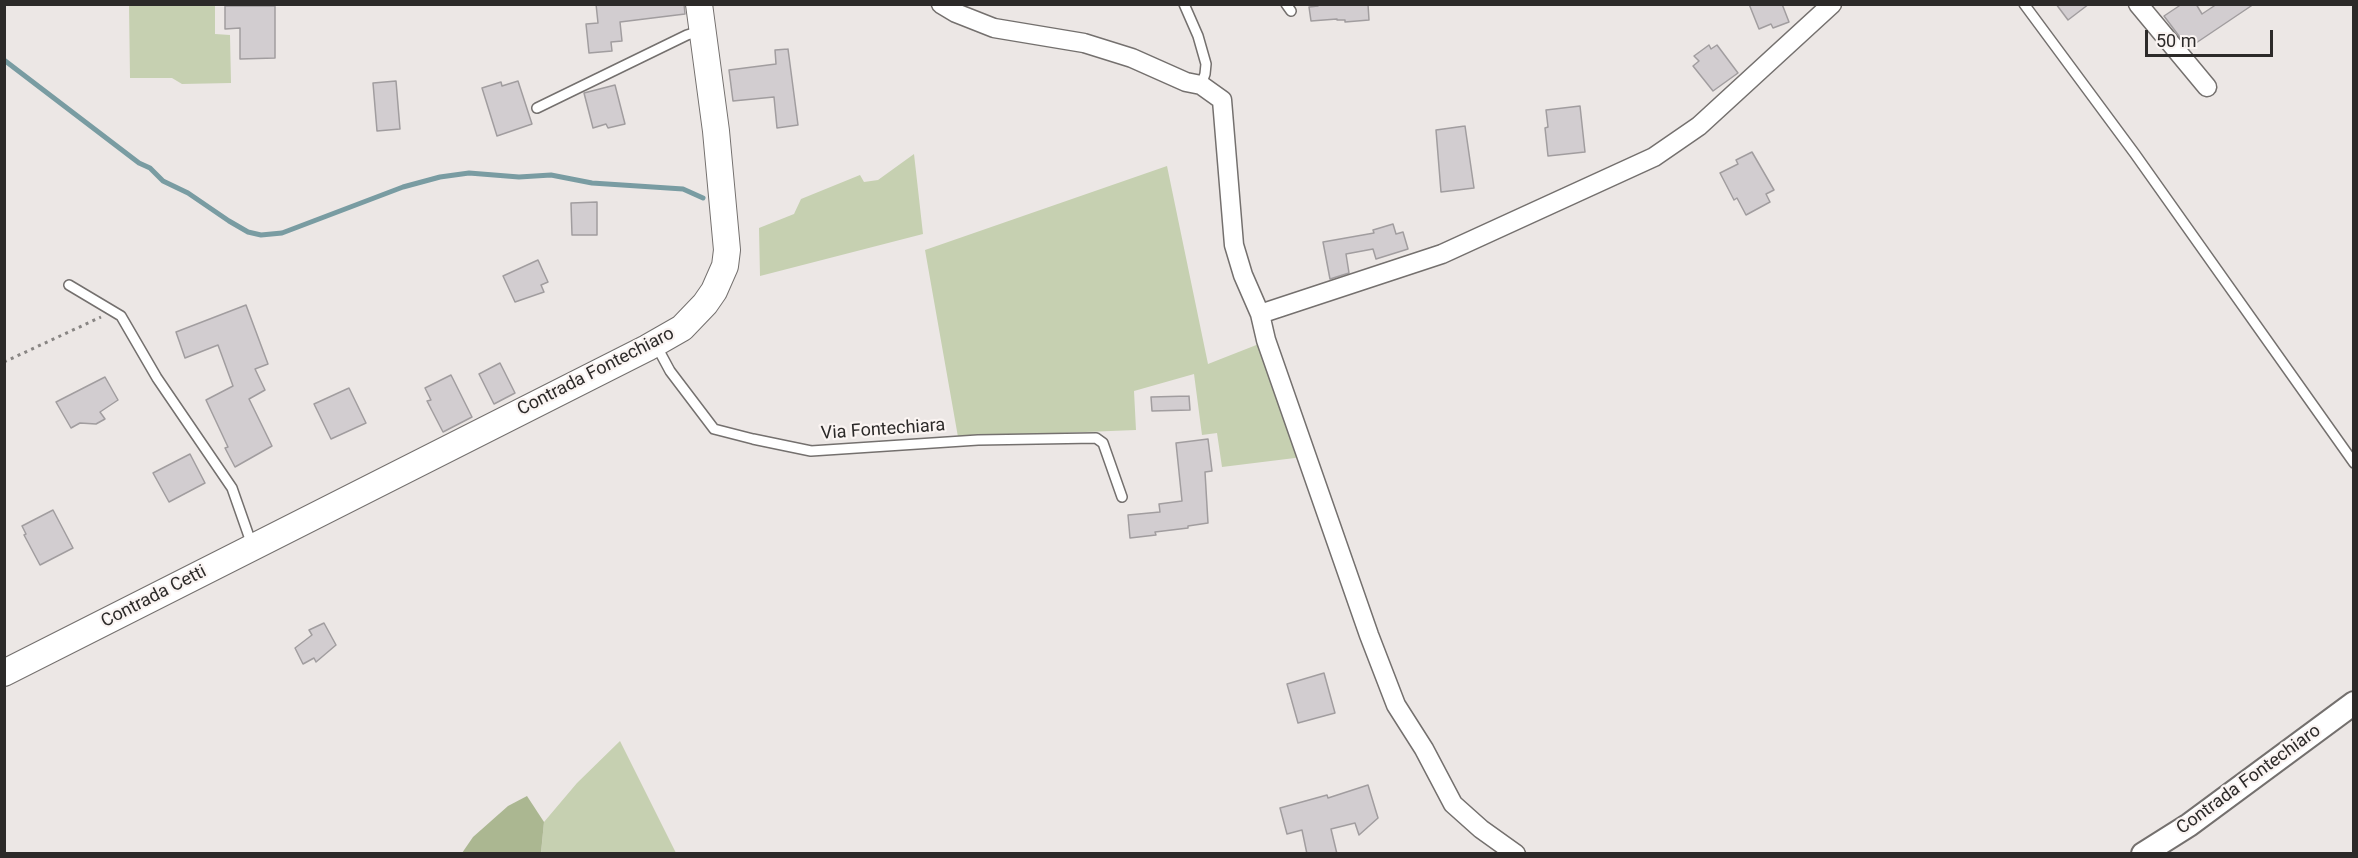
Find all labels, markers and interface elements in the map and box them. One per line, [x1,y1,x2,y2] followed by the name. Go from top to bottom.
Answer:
[2148,18,2276,56] scale bar
[2156,30,2196,51] text: 50 m
[514,323,678,421] street label: Contrada Fontechiaro
[820,415,946,445] street label: Via Fontechiara
[98,561,210,633] street label: Contrada Cetti
[2173,720,2325,840] street label: Contrada Fontechiaro

